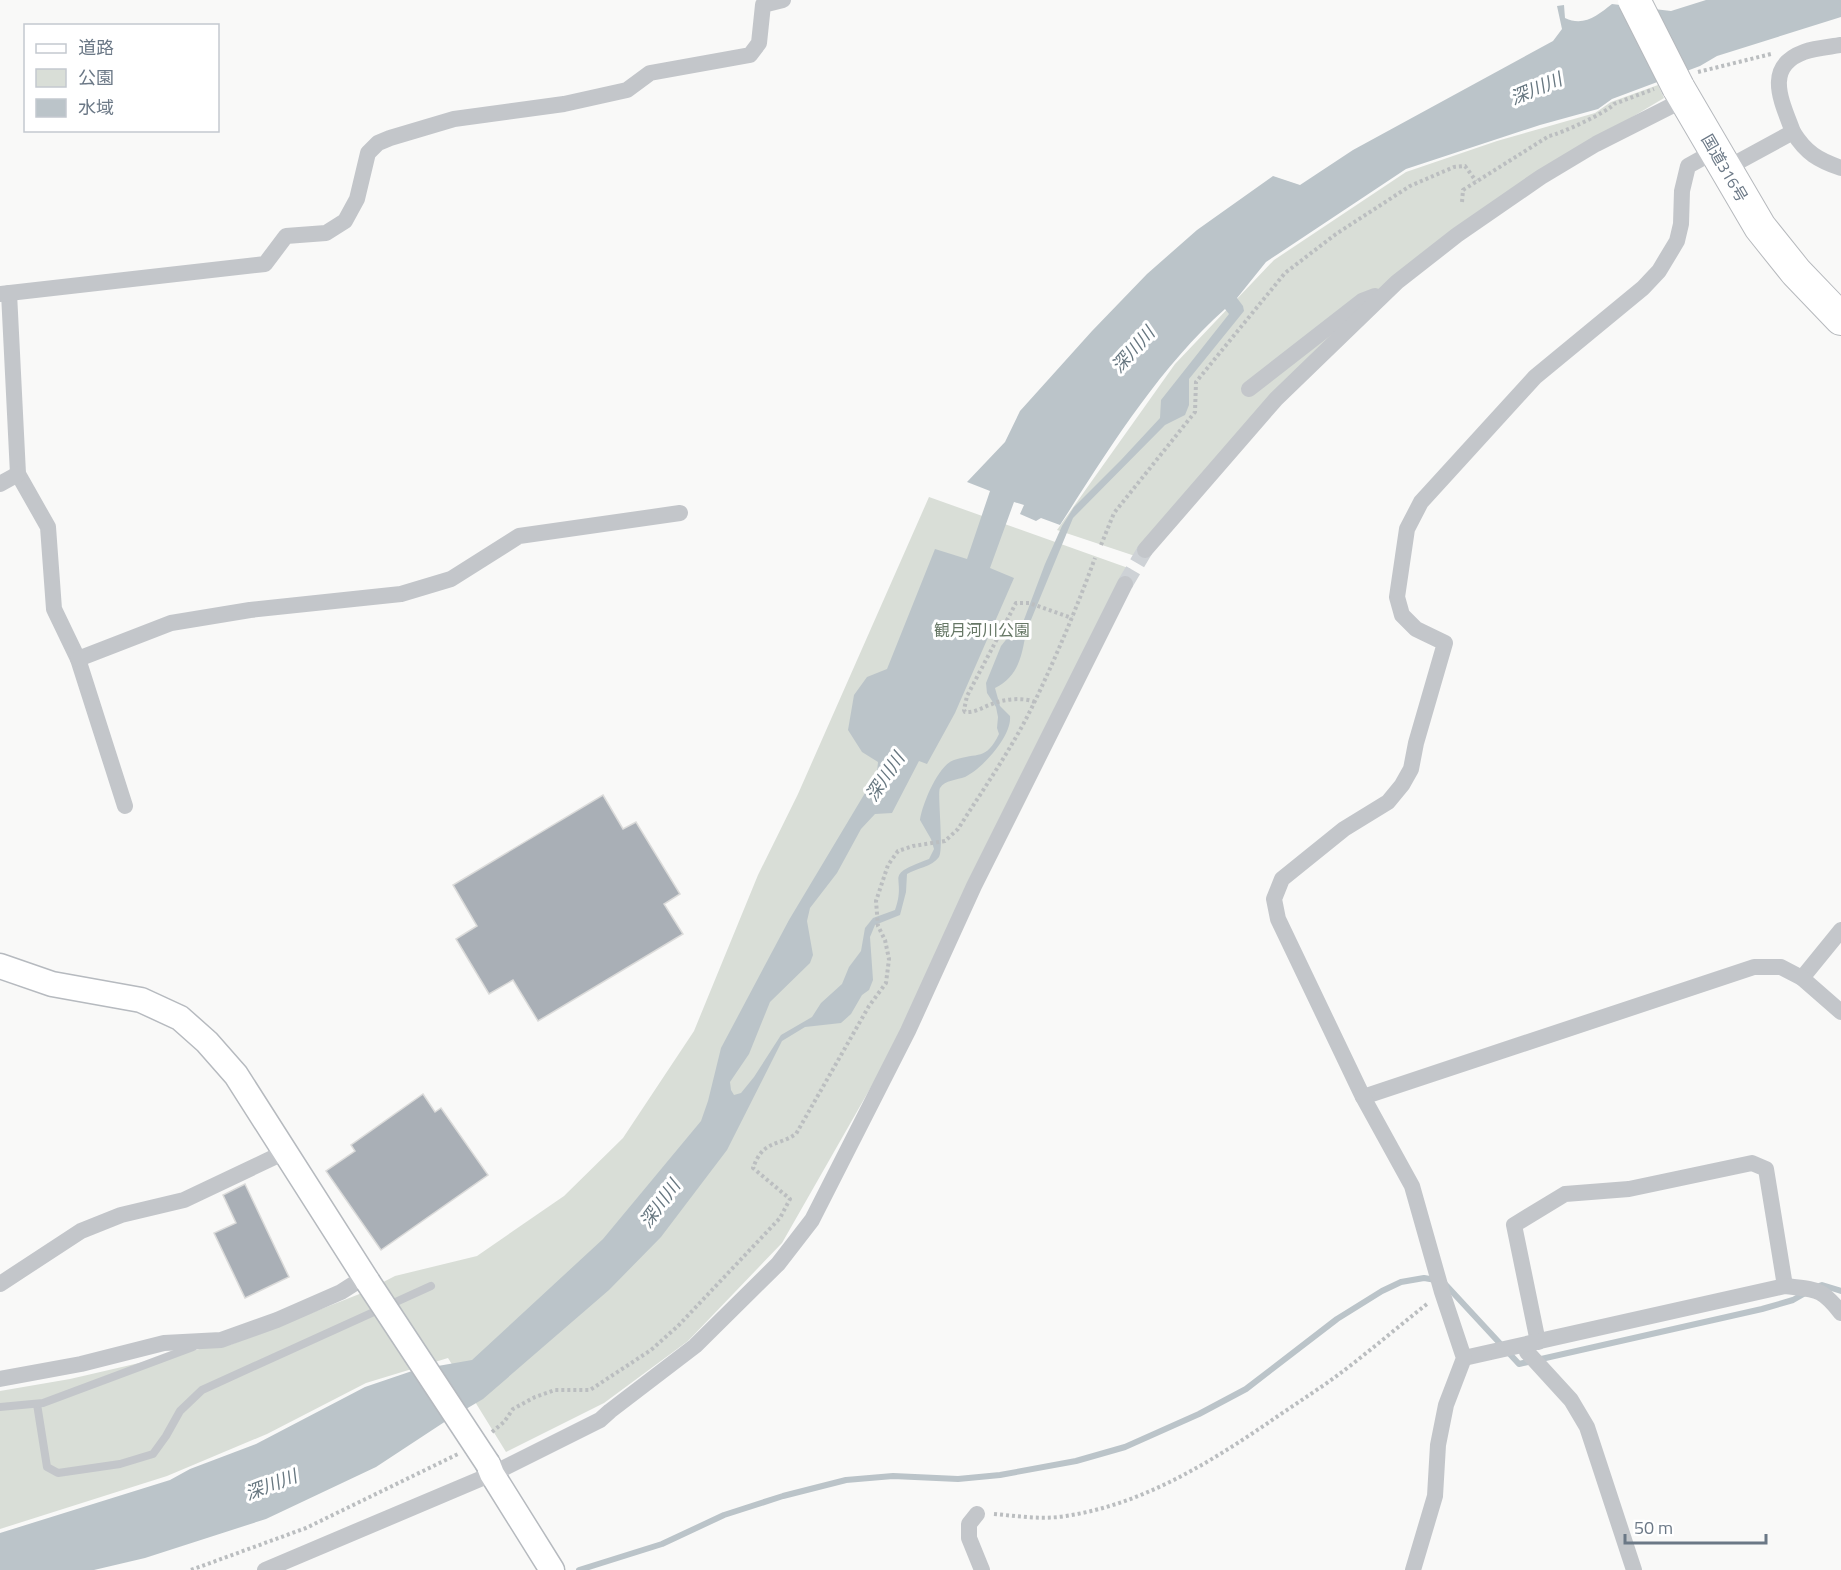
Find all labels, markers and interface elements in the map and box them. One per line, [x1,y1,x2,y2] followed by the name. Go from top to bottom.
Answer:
[24,24,219,132] legend
[78,34,114,61] text: 道路
[78,64,114,91] text: 公園
[1506,65,1568,112] water label: 深川川
[78,94,114,121] text: 水域
[1696,130,1754,206] street label: 国道316号
[1105,319,1162,379] water label: 深川川
[934,618,1030,642] park label: 観月河川公園
[858,745,912,807] water label: 深川川
[633,1172,688,1233] water label: 深川川
[241,1462,303,1507] water label: 深川川
[1625,1507,1766,1545] scale bar
[1634,1514,1673,1541] text: 50 m

